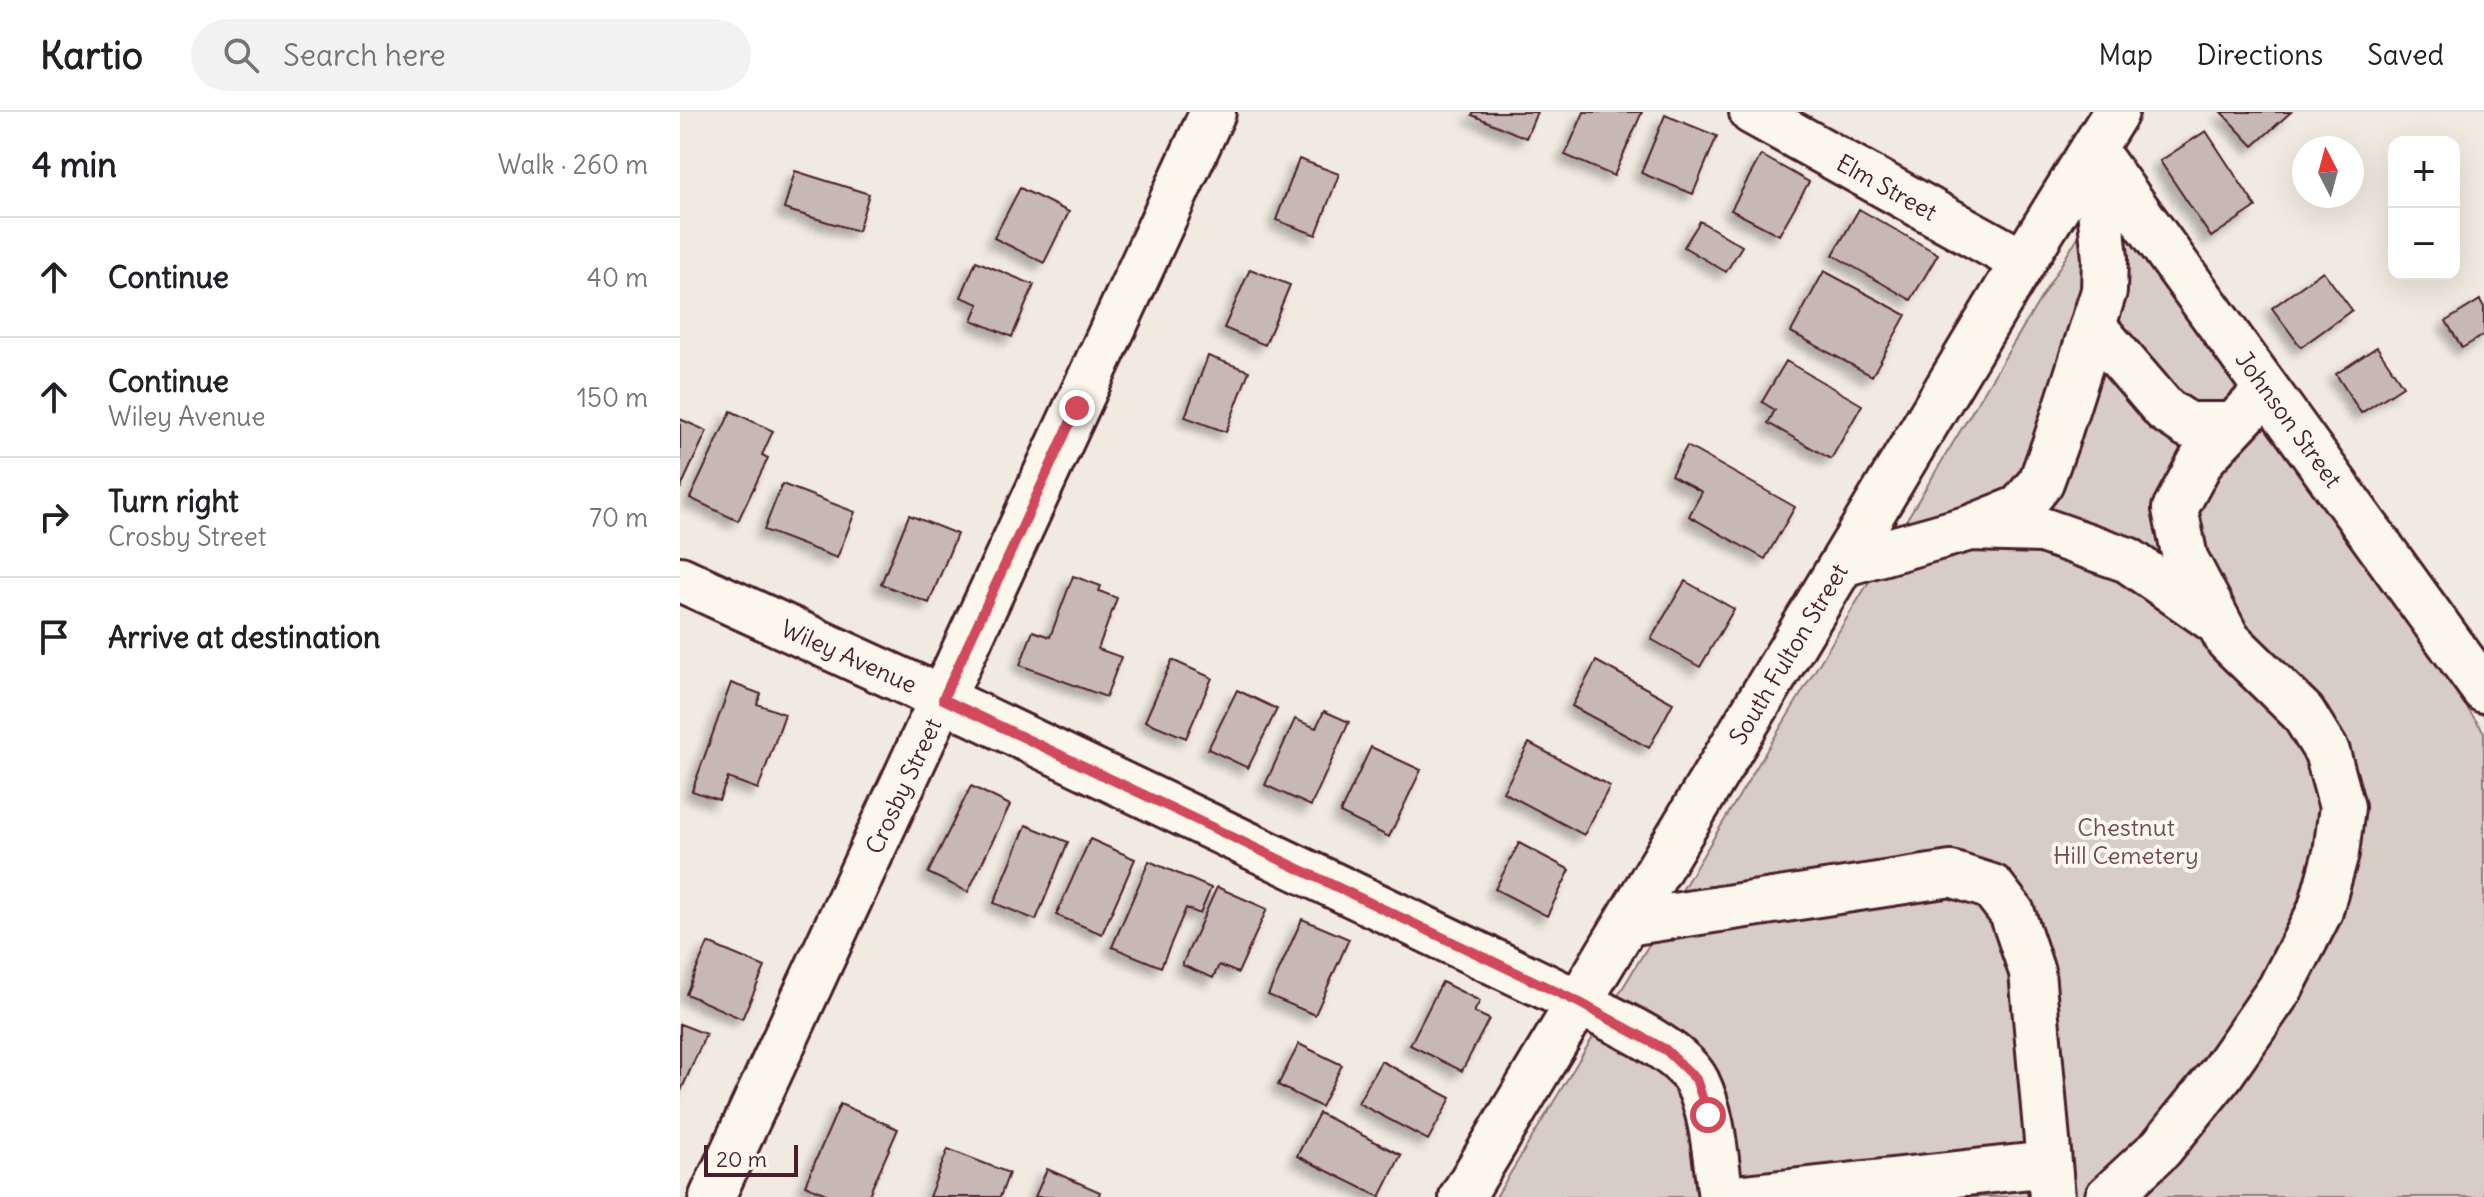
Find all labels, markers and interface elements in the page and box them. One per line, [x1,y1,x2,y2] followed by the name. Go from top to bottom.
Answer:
[191,19,751,91] search box
[40,32,143,79] text: Kartio
[219,33,263,77] icon: search
[283,36,446,74] text: Search here
[2098,37,2153,73] text: Map
[2197,37,2323,73] text: Directions
[2367,37,2444,73] text: Saved
[2292,136,2364,208] north arrow
[2388,136,2460,280] map controls
[2388,136,2460,208] button: +
[32,143,117,186] text: 4 min
[1831,147,1943,227] street label: Elm Street
[498,148,648,181] text: Walk · 260 m
[2388,208,2460,280] button: −
[32,255,76,299] icon: ahead
[108,258,229,296] text: Continue
[587,261,648,294] text: 40 m
[2229,345,2349,493] street label: Johnson Street
[108,362,229,400] text: Continue
[32,375,76,419] icon: ahead
[577,381,648,414] text: 150 m
[1059,390,1095,426] route end
[108,400,265,433] text: Wiley Avenue
[108,482,239,520] text: Turn right
[32,495,76,539] icon: right
[589,501,648,534] text: 70 m
[108,520,266,553] text: Crosby Street
[1722,558,1854,750] street label: South Fulton Street
[777,613,921,699] street label: Wiley Avenue
[32,615,76,659] icon: arrive
[108,618,380,656] text: Arrive at destination
[858,713,948,859] street label: Crosby Street
[2053,812,2199,870] park label: Chestnut Hill Cemetery
[1690,1097,1726,1133] route start
[704,1141,798,1177] scale bar
[716,1145,767,1173] text: 20 m

